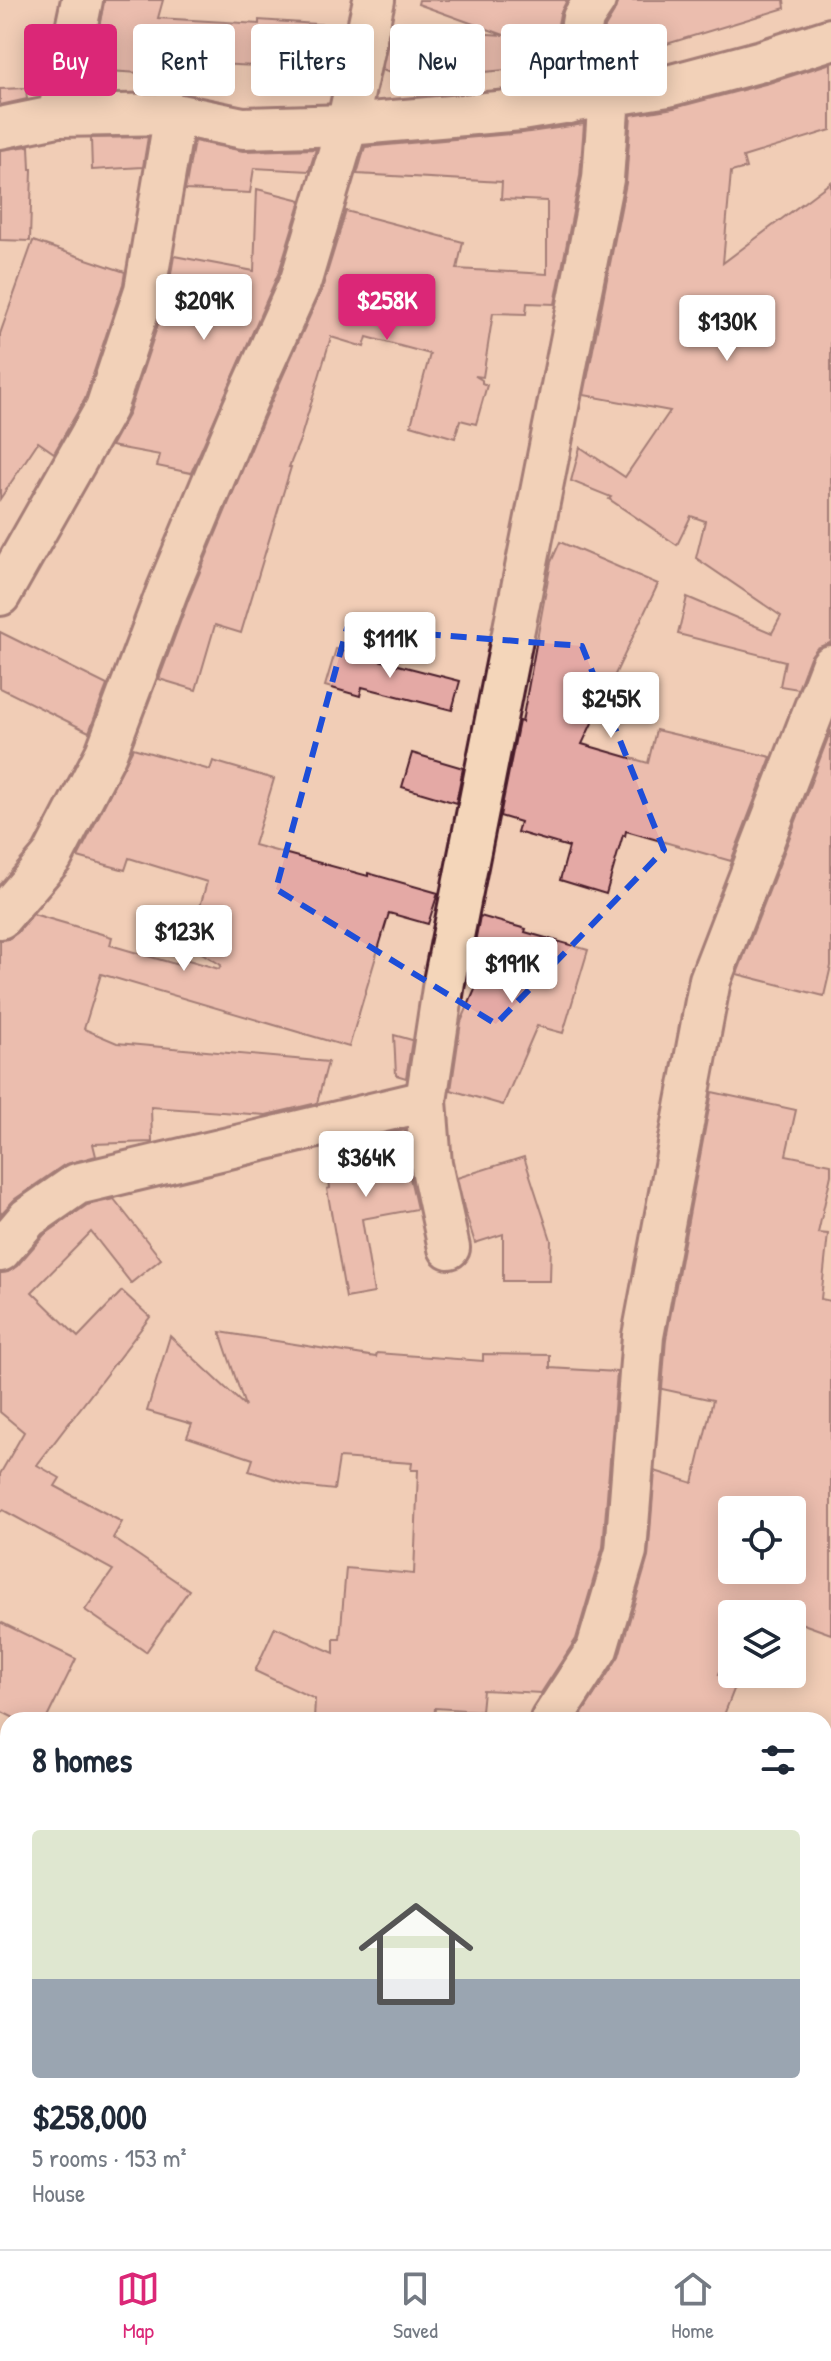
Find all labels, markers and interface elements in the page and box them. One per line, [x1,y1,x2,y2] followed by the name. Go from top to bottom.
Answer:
[24,24,117,96] chip: Buy
[133,24,235,96] chip: Rent
[251,24,374,96] chip: Filters
[390,24,485,96] chip: New
[501,24,667,96] chip: Apartment
[148,274,260,342] pin: $209K
[331,274,443,342] pin: $258K
[174,282,234,317] text: $209K
[356,282,418,317] text: $258K
[671,295,783,363] pin: $130K
[697,303,757,338] text: $130K
[334,612,446,680] pin: $111K
[362,620,418,655] text: $111K
[555,672,667,740] pin: $245K
[581,680,641,715] text: $245K
[128,905,240,973] pin: $123K
[154,913,214,948] text: $123K
[456,937,568,1005] pin: $191K
[484,945,540,980] text: $191K
[310,1131,422,1199] pin: $364K
[337,1139,395,1174] text: $364K
[718,1496,806,1688] map controls
[718,1496,806,1584] button: locate
[718,1600,806,1688] button: layers
[32,1737,132,1783] text: 8 homes
[756,1738,800,1782] icon: filters
[344,1882,488,2026] icon: home
[32,2094,147,2140] text: $258,000
[32,2140,187,2175] text: 5 rooms · 153 m²
[32,2175,85,2210] text: House
[116,2267,160,2345] tab: Map
[393,2267,438,2345] tab: Saved
[671,2267,715,2345] tab: Home

